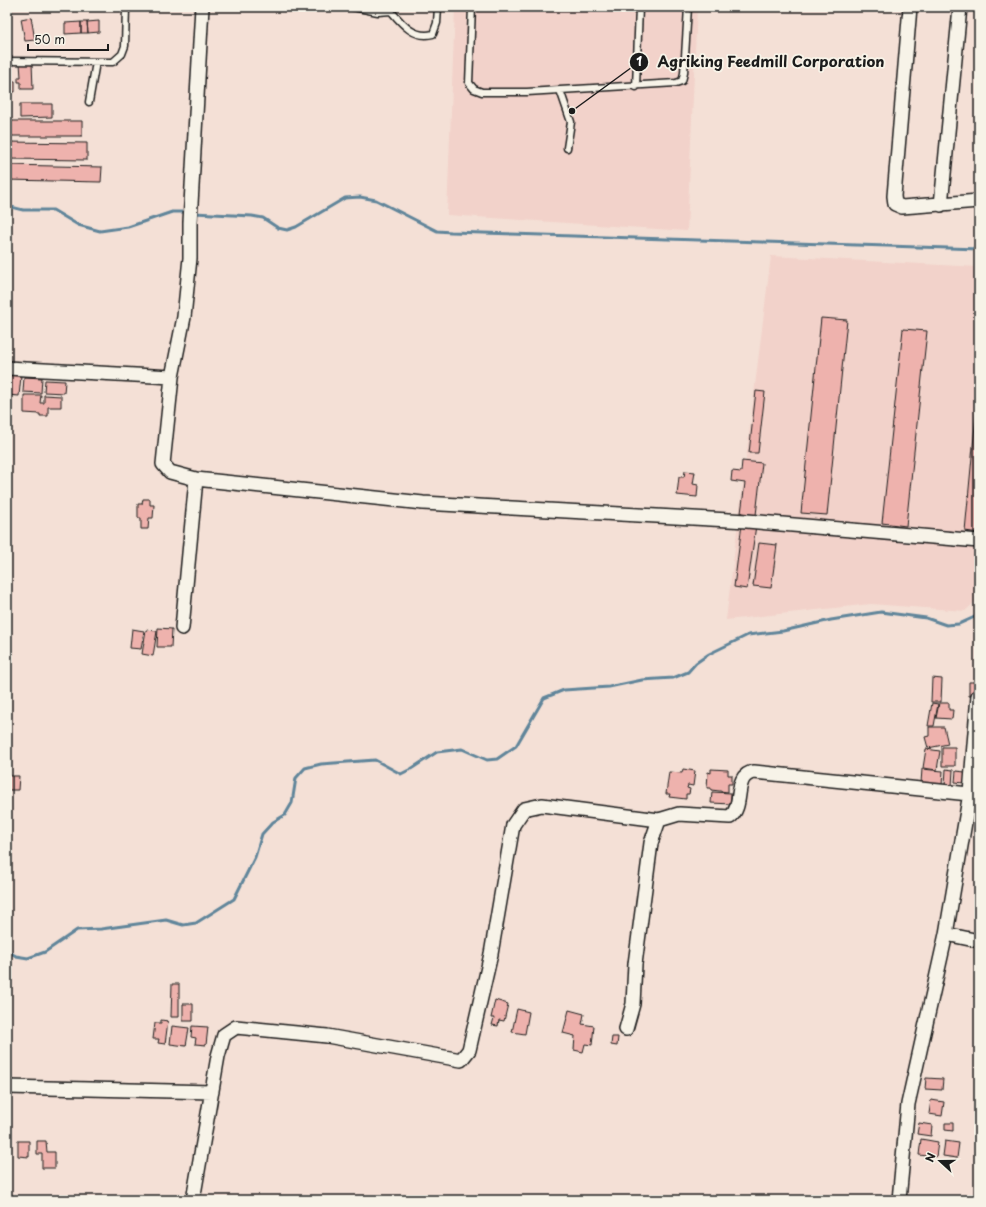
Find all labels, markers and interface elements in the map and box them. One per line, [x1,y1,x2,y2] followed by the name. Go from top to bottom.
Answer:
[28,26,108,52] scale bar
[34,30,65,48] text: 50 m
[629,49,894,76] callout: Agriking Feedmill Corporation
[657,49,885,72] text: Agriking Feedmill Corporation
[636,52,642,70] text: 1
[920,1141,960,1181] north arrow
[921,1150,940,1164] text: N

